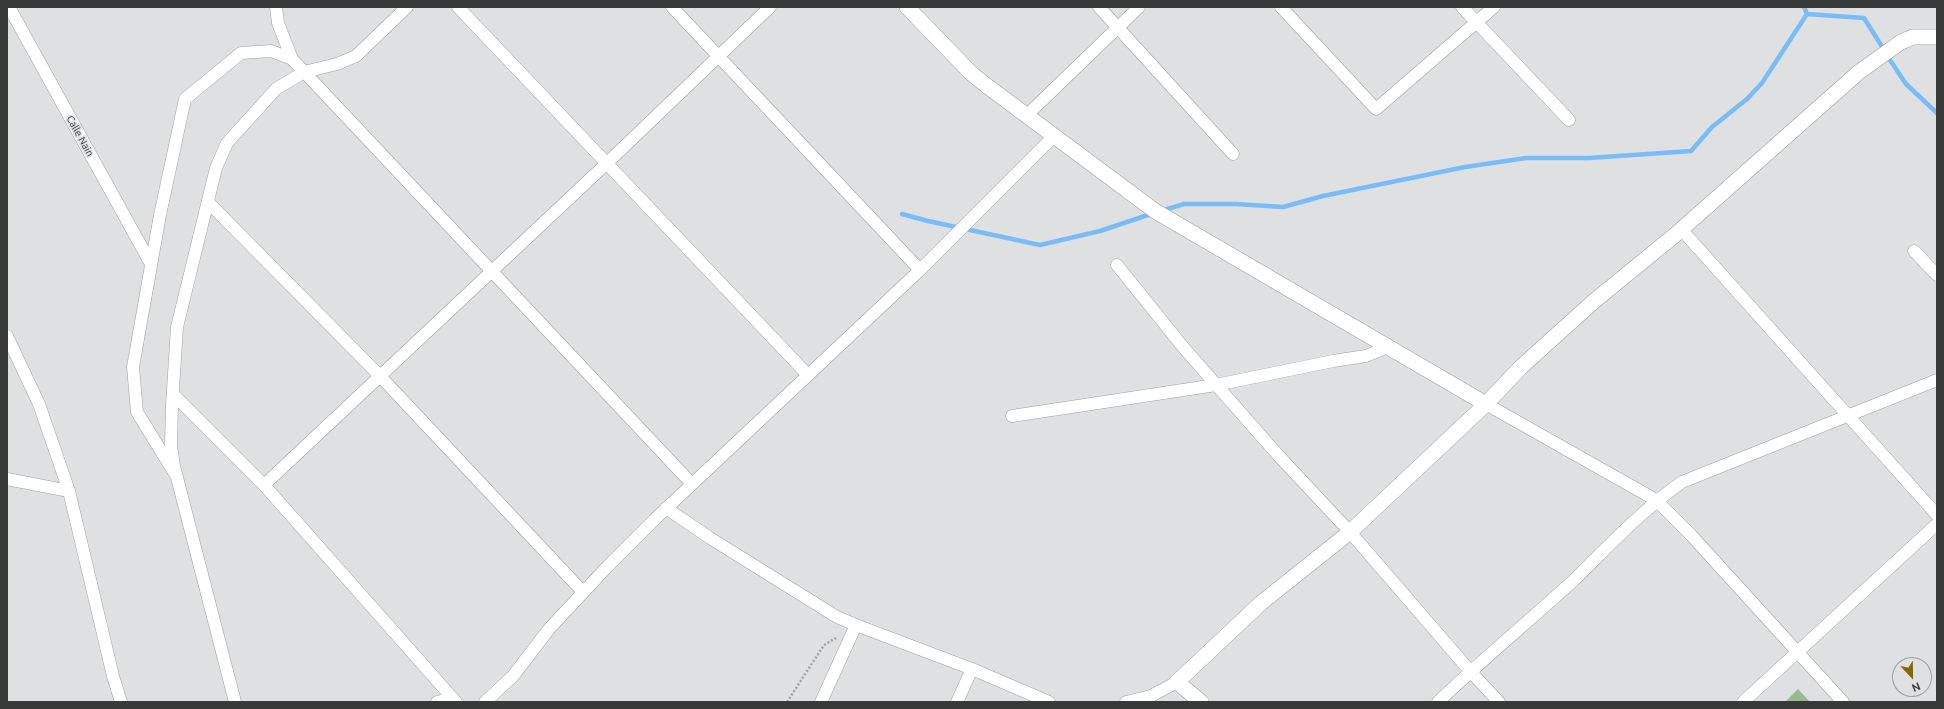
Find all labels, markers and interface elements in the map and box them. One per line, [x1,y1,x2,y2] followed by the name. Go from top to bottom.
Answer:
[64,114,96,158] street label: Calle Nain
[1892,657,1932,697] north arrow
[1910,680,1922,694] text: N

